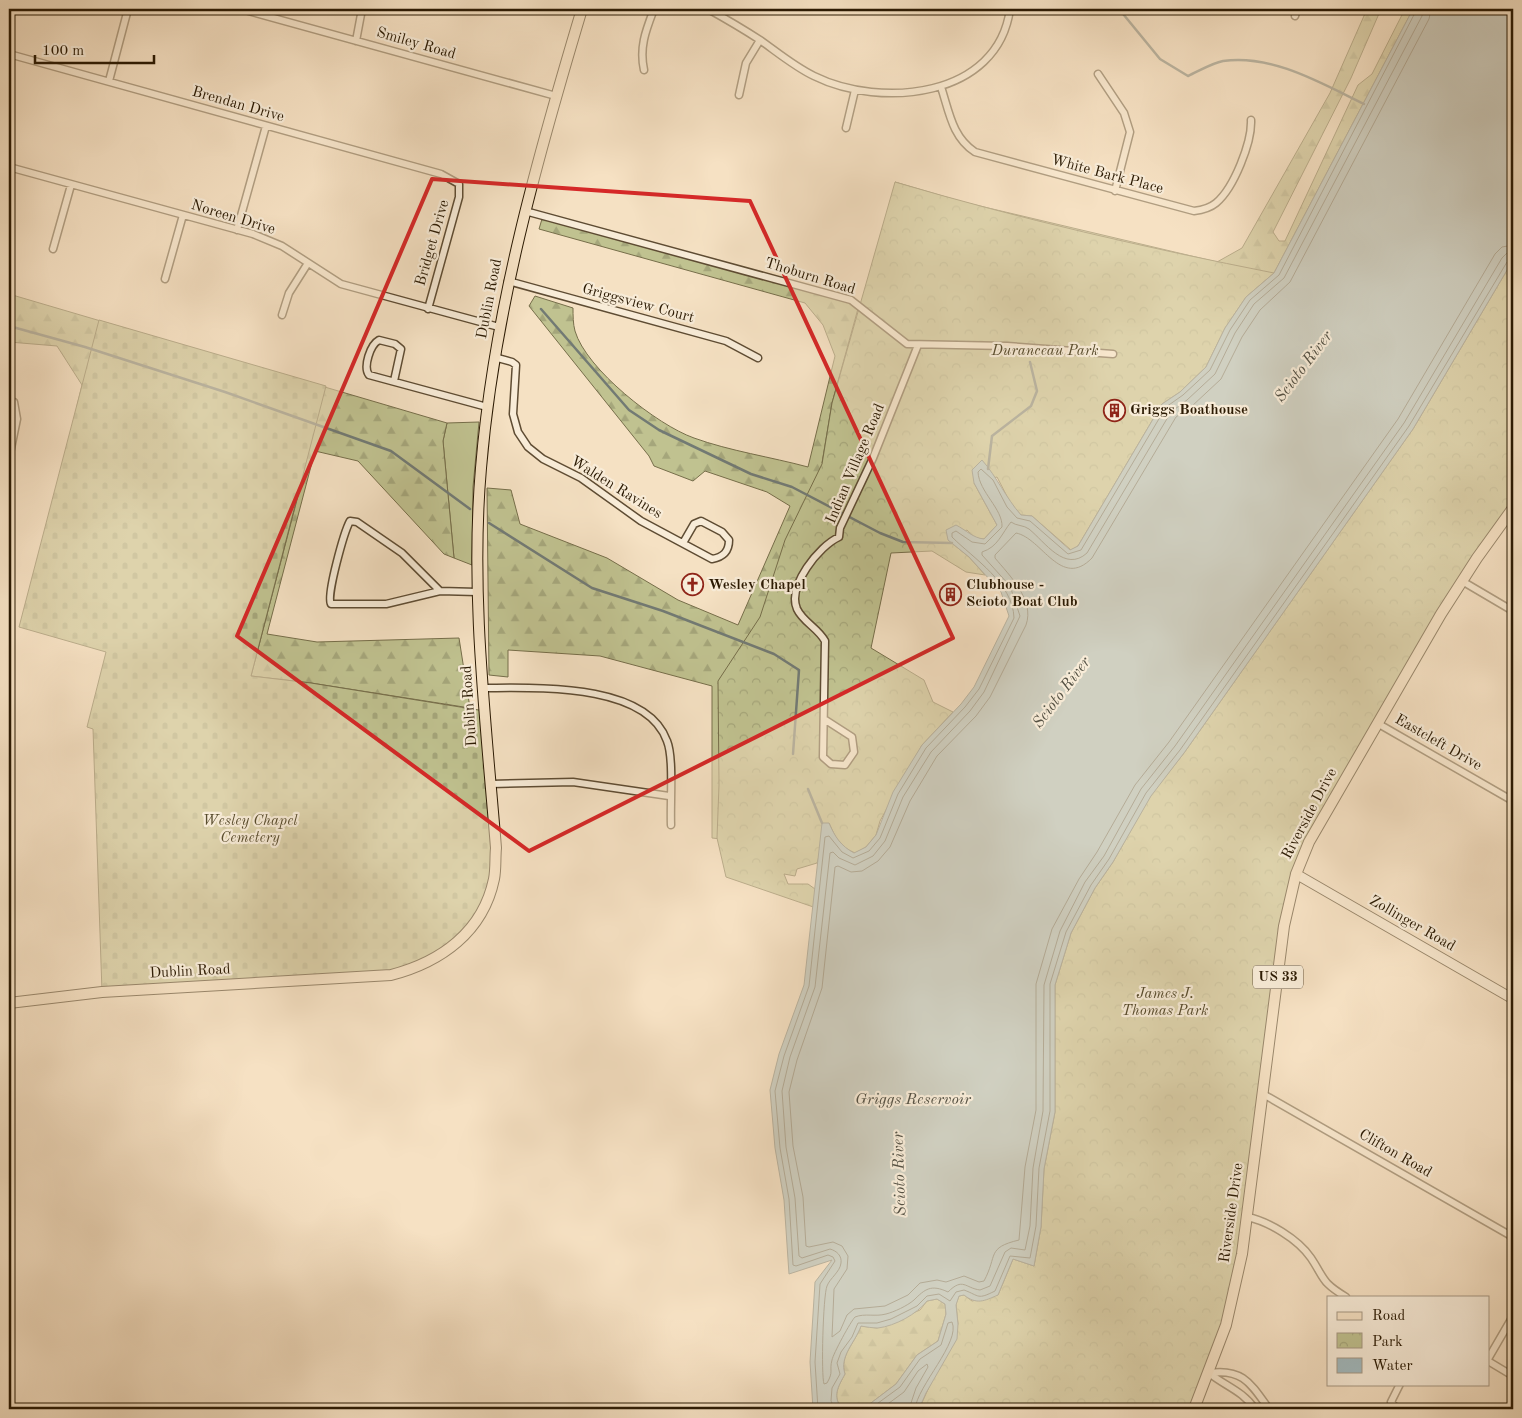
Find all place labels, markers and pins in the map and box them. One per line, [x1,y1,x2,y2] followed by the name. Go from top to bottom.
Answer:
[1102,398,1126,422] building icon: Griggs Boathouse
[1130,403,1248,418] place label: Griggs Boathouse
[680,573,704,597] church icon: Wesley Chapel
[708,578,806,593] place label: Wesley Chapel
[966,578,1078,610] place label: Clubhouse - Scioto Boat Club
[938,582,962,606] building icon: Clubhouse - Scioto Boat Club

